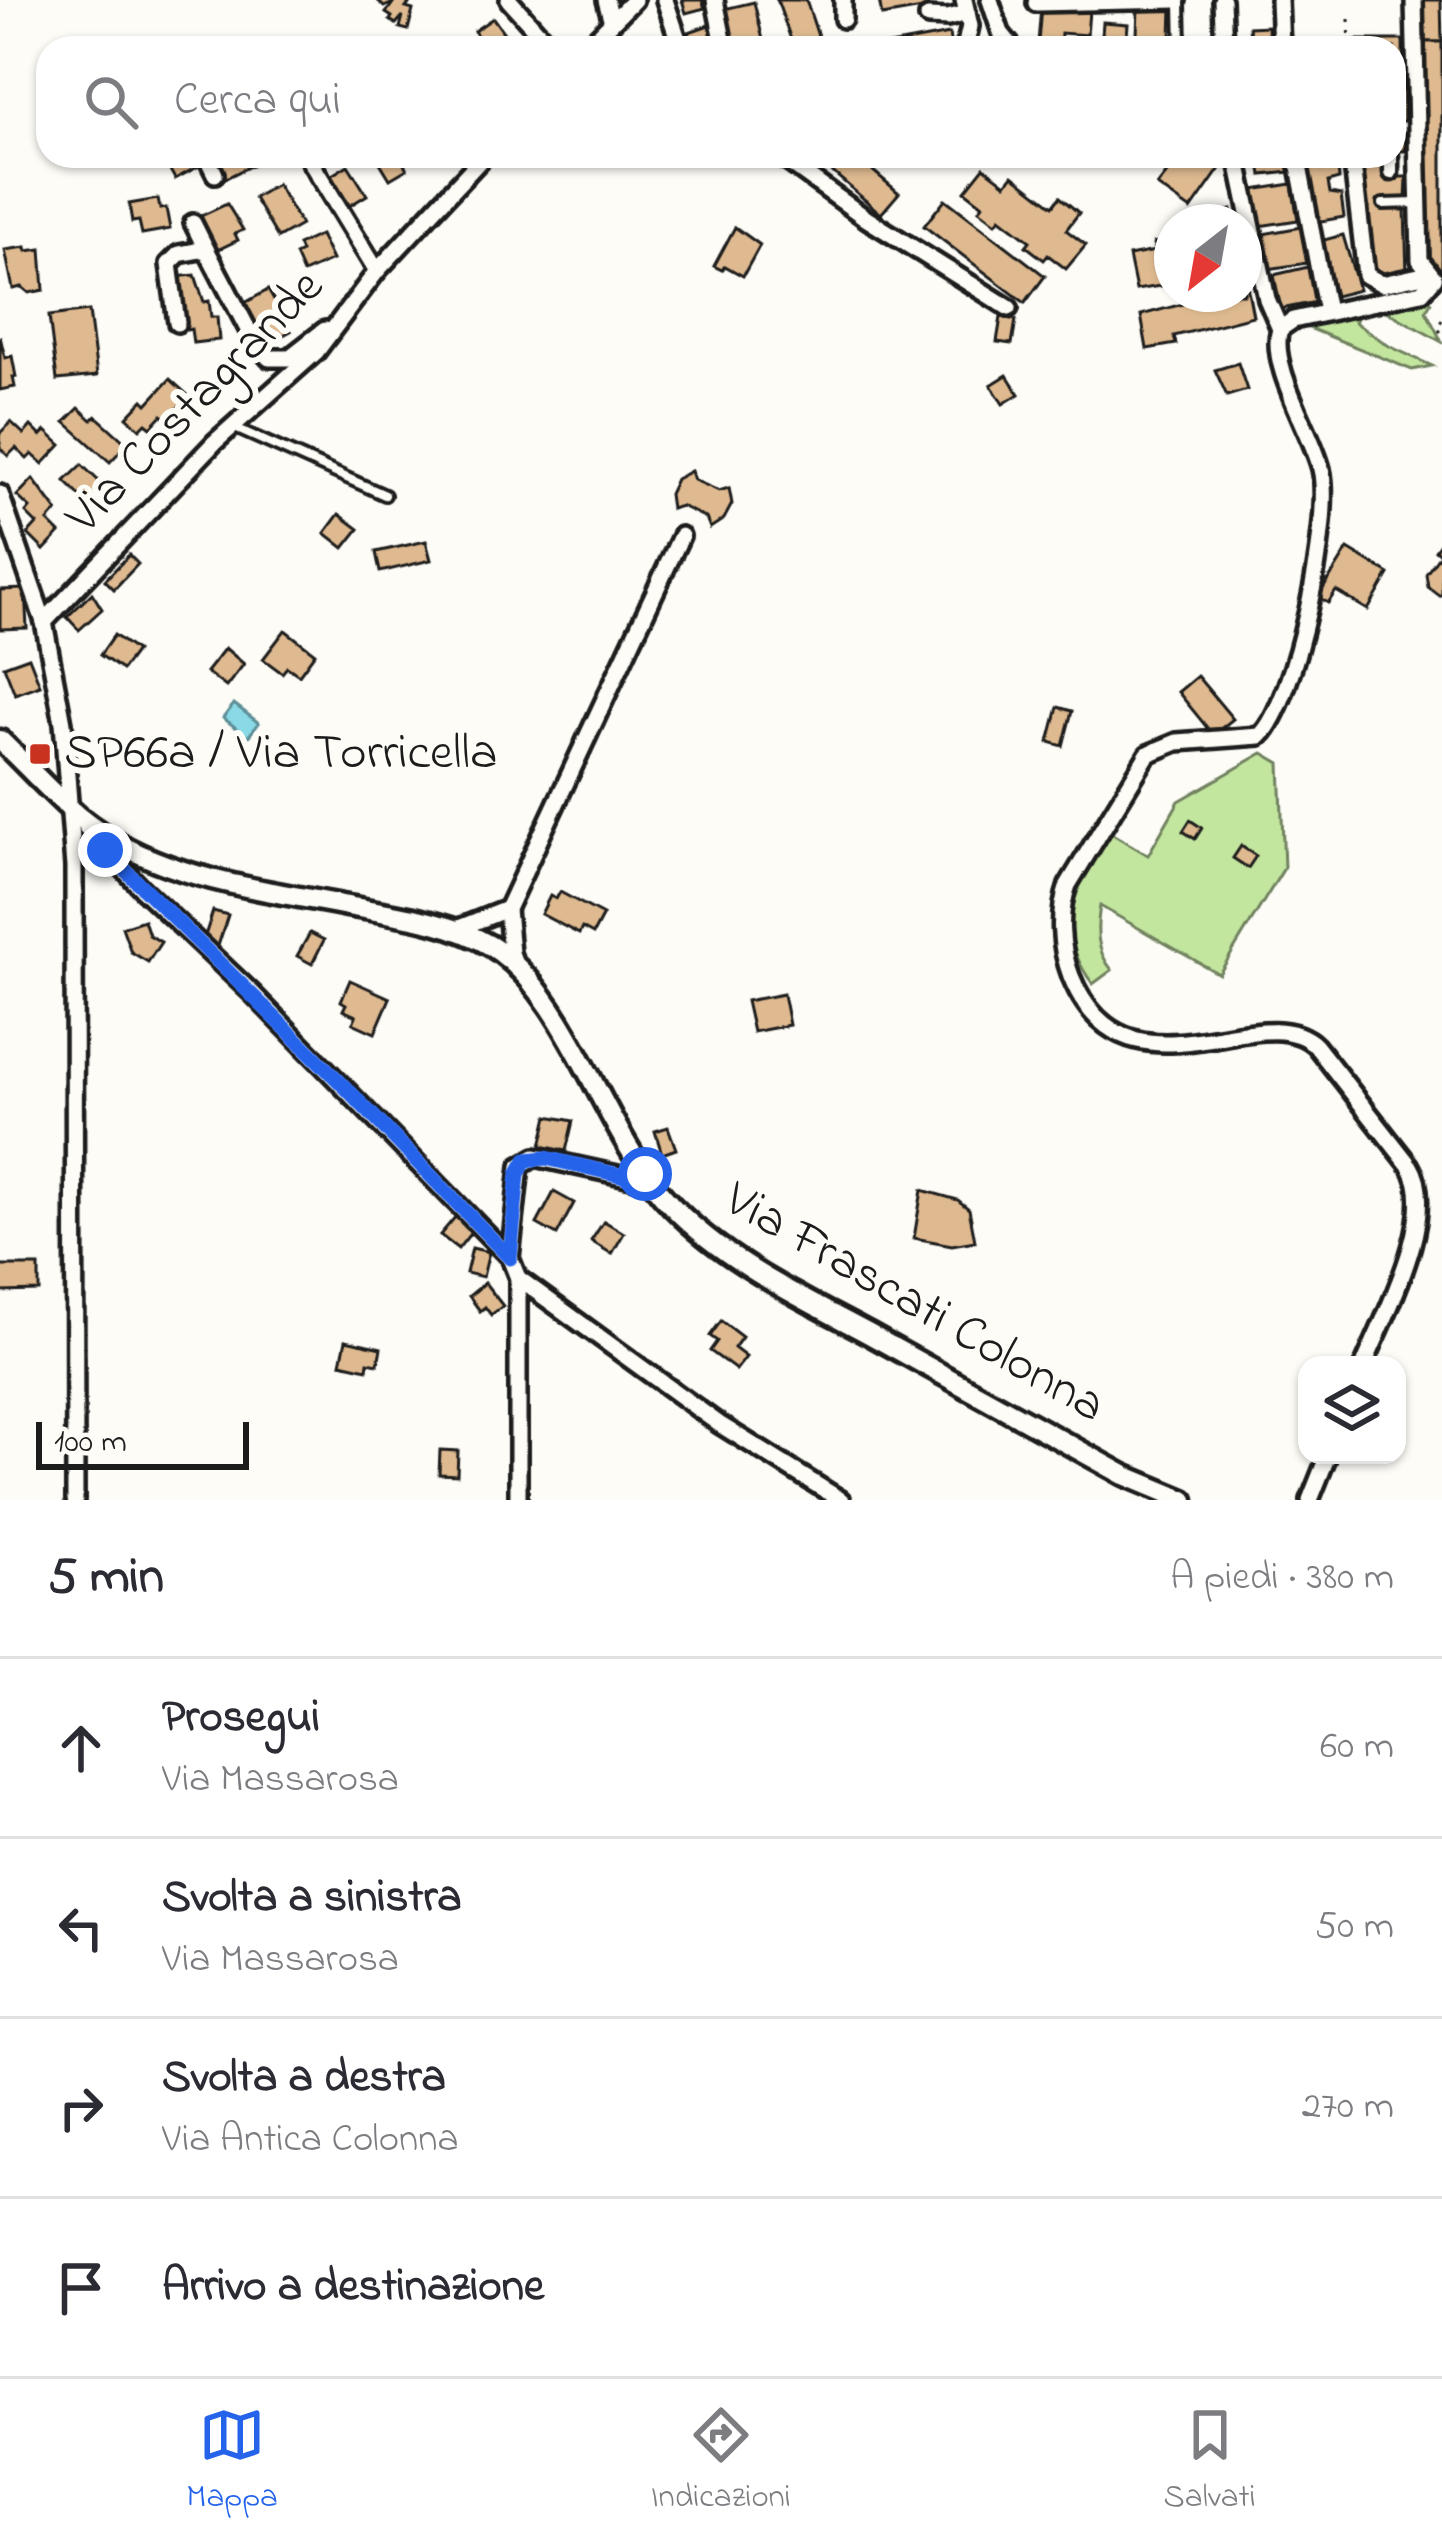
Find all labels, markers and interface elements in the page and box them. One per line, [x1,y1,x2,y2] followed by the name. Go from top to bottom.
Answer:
[36,36,1406,168] search box
[78,69,144,135] icon: search
[174,69,341,135] text: Cerca qui
[1154,204,1262,312] north arrow
[49,253,343,554] street label: Via Costagrande
[64,717,498,792] place label: SP66a / Via Torricella
[27,741,53,767] marker: SP66a / Via Torricella
[78,823,132,877] route end
[618,1147,672,1201] route start
[708,1164,1119,1444] street label: Via Frascati Colonna
[1298,1356,1406,1464] map controls
[1298,1356,1406,1464] button: layers
[36,1416,249,1469] scale bar
[54,1419,127,1467] text: 100 m
[48,1541,164,1616] text: 5 min
[1170,1550,1394,1607] text: A piedi · 380 m
[162,1686,320,1752] text: Prosegui
[48,1715,114,1781] icon: ahead
[1320,1719,1394,1776] text: 60 m
[162,1752,399,1809] text: Via Massarosa
[162,1866,462,1932] text: Svolta a sinistra
[48,1895,114,1961] icon: left
[1315,1899,1394,1956] text: 50 m
[162,1932,399,1989] text: Via Massarosa
[162,2046,446,2112] text: Svolta a destra
[48,2075,114,2141] icon: right
[1302,2079,1394,2136] text: 270 m
[162,2112,458,2169] text: Via Antica Colonna
[48,2255,114,2321] icon: arrive
[162,2255,544,2321] text: Arrivo a destinazione
[186,2402,278,2522] tab: Mappa
[651,2402,791,2522] tab: Indicazioni
[1164,2402,1256,2522] tab: Salvati

